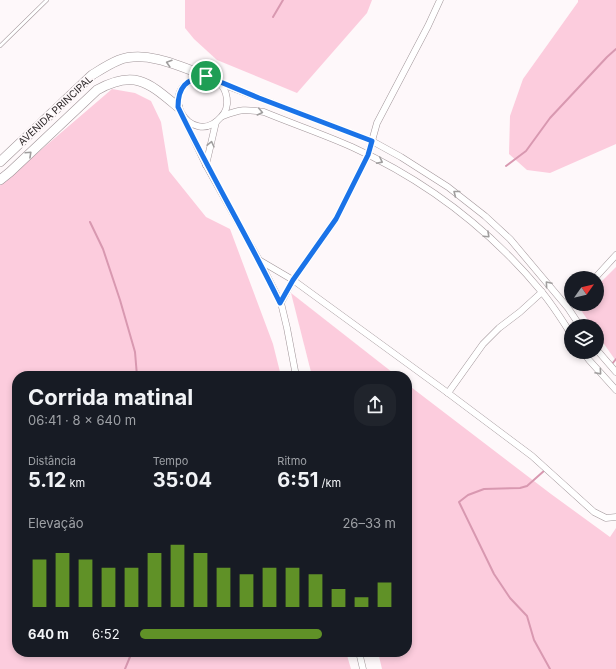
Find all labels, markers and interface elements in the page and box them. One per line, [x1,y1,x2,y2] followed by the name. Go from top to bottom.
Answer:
[166,59,173,67] one-way arrow
[189,59,223,93] pin
[195,65,217,87] icon: arrive
[15,72,95,148] street label: AVENIDA PRINCIPAL
[257,107,264,115] one-way arrow
[206,141,214,147] one-way arrow
[25,152,32,159] one-way arrow
[376,156,384,164] one-way arrow
[453,191,460,198] one-way arrow
[482,230,490,238] one-way arrow
[564,271,604,311] north arrow
[564,271,604,359] map controls
[545,281,552,289] one-way arrow
[564,319,604,359] button: layers
[594,367,601,375] one-way arrow
[28,384,193,410] text: Corrida matinal
[354,384,396,426] button: share
[28,412,136,428] text: 06:41 · 8 × 640 m
[28,454,76,468] text: Distância
[153,454,188,468] text: Tempo
[277,454,307,468] text: Ritmo
[28,468,66,492] text: 5.12
[153,468,212,492] text: 35:04
[277,468,318,492] text: 6:51
[66,476,85,490] text: km
[318,476,341,490] text: /km
[28,515,83,531] text: Elevação
[342,515,396,531] text: 26–33 m
[28,626,69,642] text: 640 m
[92,626,120,642] text: 6:52

